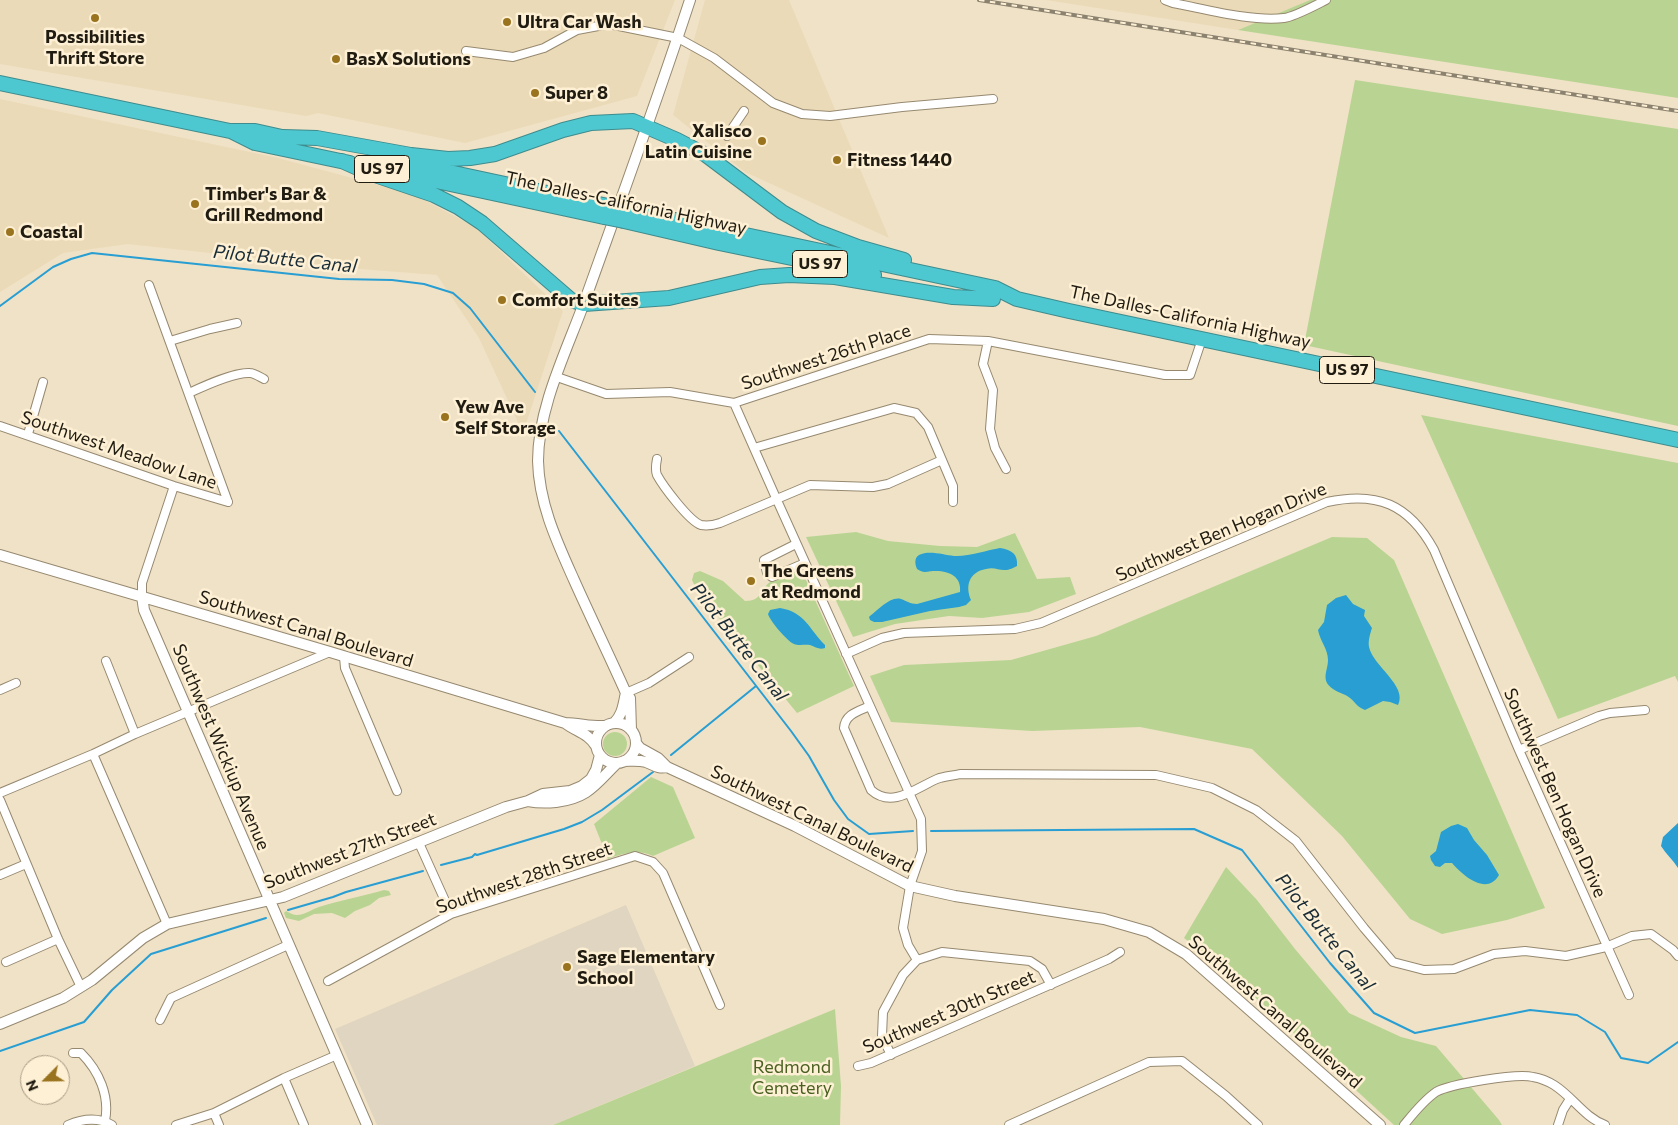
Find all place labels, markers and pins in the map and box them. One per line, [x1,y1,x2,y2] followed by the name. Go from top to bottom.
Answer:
[517,11,642,33] place label: Ultra Car Wash
[89,12,101,24] marker: Possibilities Thrift Store
[501,16,513,28] marker: Ultra Car Wash
[45,26,145,68] place label: Possibilities Thrift Store
[346,48,471,70] place label: BasX Solutions
[330,53,342,65] marker: BasX Solutions
[545,82,608,104] place label: Super 8
[529,87,541,99] marker: Super 8
[645,120,752,162] place label: Xalisco Latin Cuisine
[756,135,768,147] marker: Xalisco Latin Cuisine
[847,149,952,171] place label: Fitness 1440
[831,154,843,166] marker: Fitness 1440
[205,183,327,225] place label: Timber's Bar & Grill Redmond
[189,198,201,210] marker: Timber's Bar & Grill Redmond
[20,221,83,243] place label: Coastal
[4,226,16,238] marker: Coastal
[512,289,639,311] place label: Comfort Suites
[496,294,508,306] marker: Comfort Suites
[455,396,556,438] place label: Yew Ave Self Storage
[439,411,451,423] marker: Yew Ave Self Storage
[761,560,861,602] place label: The Greens at Redmond
[745,575,757,587] marker: The Greens at Redmond
[577,946,715,989] place label: Sage Elementary School
[561,961,573,973] marker: Sage Elementary School

